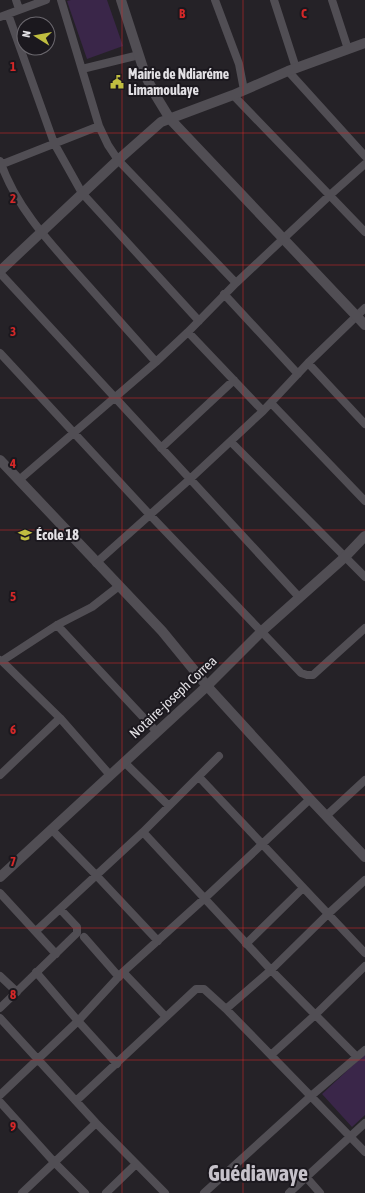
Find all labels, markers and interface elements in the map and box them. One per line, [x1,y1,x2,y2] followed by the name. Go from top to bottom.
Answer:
[179,6,186,21] text: B
[301,6,307,21] text: C
[16,16,56,56] north arrow
[20,30,33,38] text: N
[10,59,16,74] text: 1
[128,66,229,98] place label: Mairie de Ndiaréme Limamoulaye
[109,74,125,90] public building icon: Mairie de Ndiaréme Limamoulaye
[10,191,16,206] text: 2
[10,324,16,339] text: 3
[9,456,16,471] text: 4
[17,527,33,543] school or university icon: École 18
[36,527,79,543] place label: École 18
[10,589,16,604] text: 5
[126,653,220,741] street label: Notaire-joseph Correa
[10,722,16,737] text: 6
[10,854,16,869] text: 7
[10,987,16,1002] text: 8
[10,1119,16,1134] text: 9
[208,1160,308,1186] district label: Guédiawaye

